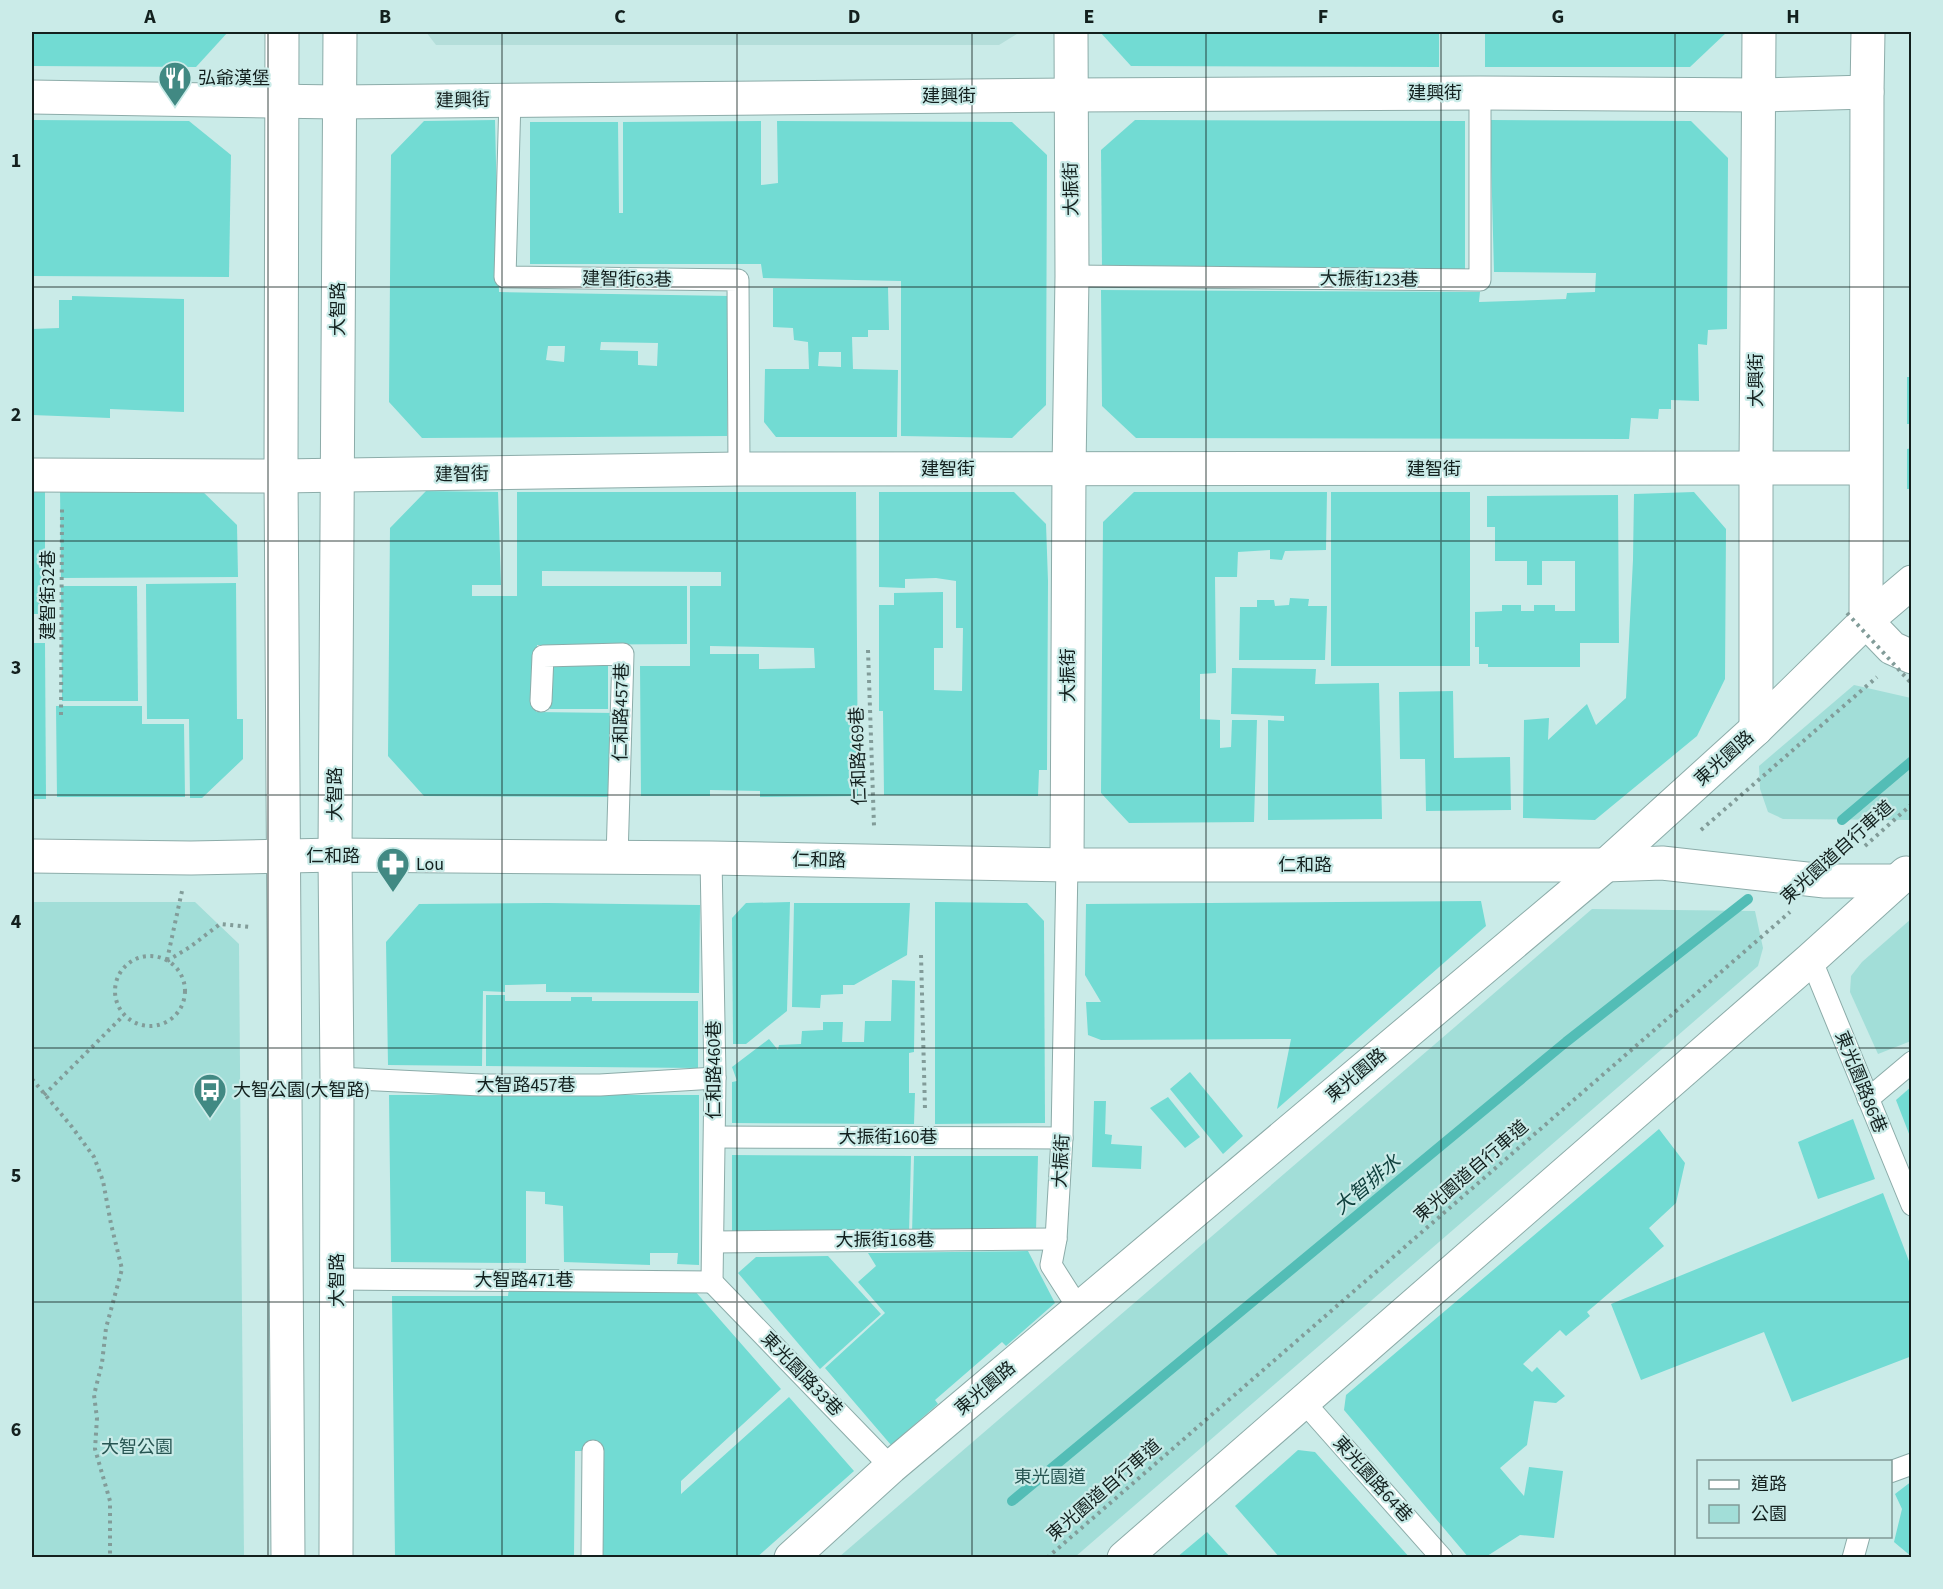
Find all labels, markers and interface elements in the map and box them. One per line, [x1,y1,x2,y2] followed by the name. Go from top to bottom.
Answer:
[143,3,156,31] text: A
[379,3,391,31] text: B
[614,3,626,31] text: C
[848,3,860,31] text: D
[1084,3,1094,31] text: E
[1318,3,1328,31] text: F
[1552,3,1564,31] text: G
[1786,3,1800,31] text: H
[157,60,193,107] restaurant icon: 弘爺漢堡
[198,66,270,91] place label: 弘爺漢堡
[1408,81,1462,106] street label: 建興街
[922,84,976,109] street label: 建興街
[436,88,490,113] street label: 建興街
[11,147,21,175] text: 1
[1059,162,1084,216] street label: 大振街
[582,266,672,293] street label: 建智街63巷
[1319,266,1419,293] street label: 大振街123巷
[326,282,351,336] street label: 大智路
[1744,353,1769,407] street label: 大興街
[11,401,21,429] text: 2
[921,457,975,482] street label: 建智街
[1407,457,1461,482] street label: 建智街
[435,462,489,487] street label: 建智街
[36,550,61,640] street label: 建智街32巷
[1056,648,1081,702] street label: 大振街
[11,654,21,682] text: 3
[608,662,635,762] street label: 仁和路457巷
[844,706,873,806] street label: 仁和路469巷
[1689,725,1759,792] street label: 東光園路
[323,767,348,821] street label: 大智路
[1775,795,1899,910] street label: 東光園道自行車道
[306,844,360,869] street label: 仁和路
[375,846,411,893] pharmacy icon: Lou
[792,848,846,873] street label: 仁和路
[416,852,444,877] place label: Lou
[1278,853,1332,878] street label: 仁和路
[11,908,22,936] text: 4
[702,1021,727,1119] street label: 仁和路460巷
[1829,1027,1892,1137] street label: 東光園路86巷
[1321,1043,1392,1108] street label: 東光園路
[192,1072,228,1119] bus stop icon: 大智公園(大智路)
[477,1073,575,1098] street label: 大智路457巷
[233,1078,370,1103] place label: 大智公園(大智路)
[1409,1115,1534,1228] street label: 東光園道自行車道
[839,1125,937,1150] street label: 大振街160巷
[1048,1133,1075,1189] street label: 大振街
[1328,1148,1408,1221] water label: 大智排水
[11,1162,21,1190] text: 5
[836,1228,934,1253] street label: 大振街168巷
[325,1253,350,1307] street label: 大智路
[475,1268,573,1293] street label: 大智路471巷
[755,1327,848,1422] street label: 東光園路33巷
[950,1356,1021,1421] street label: 東光園路
[11,1416,21,1444] text: 6
[1327,1431,1418,1528] street label: 東光園路64巷
[1042,1434,1167,1547] street label: 東光園道自行車道
[101,1435,173,1460] park label: 大智公園
[1697,1460,1892,1538] legend
[1014,1465,1086,1490] park label: 東光園道
[1751,1472,1787,1497] text: 道路
[1751,1502,1787,1527] text: 公園

